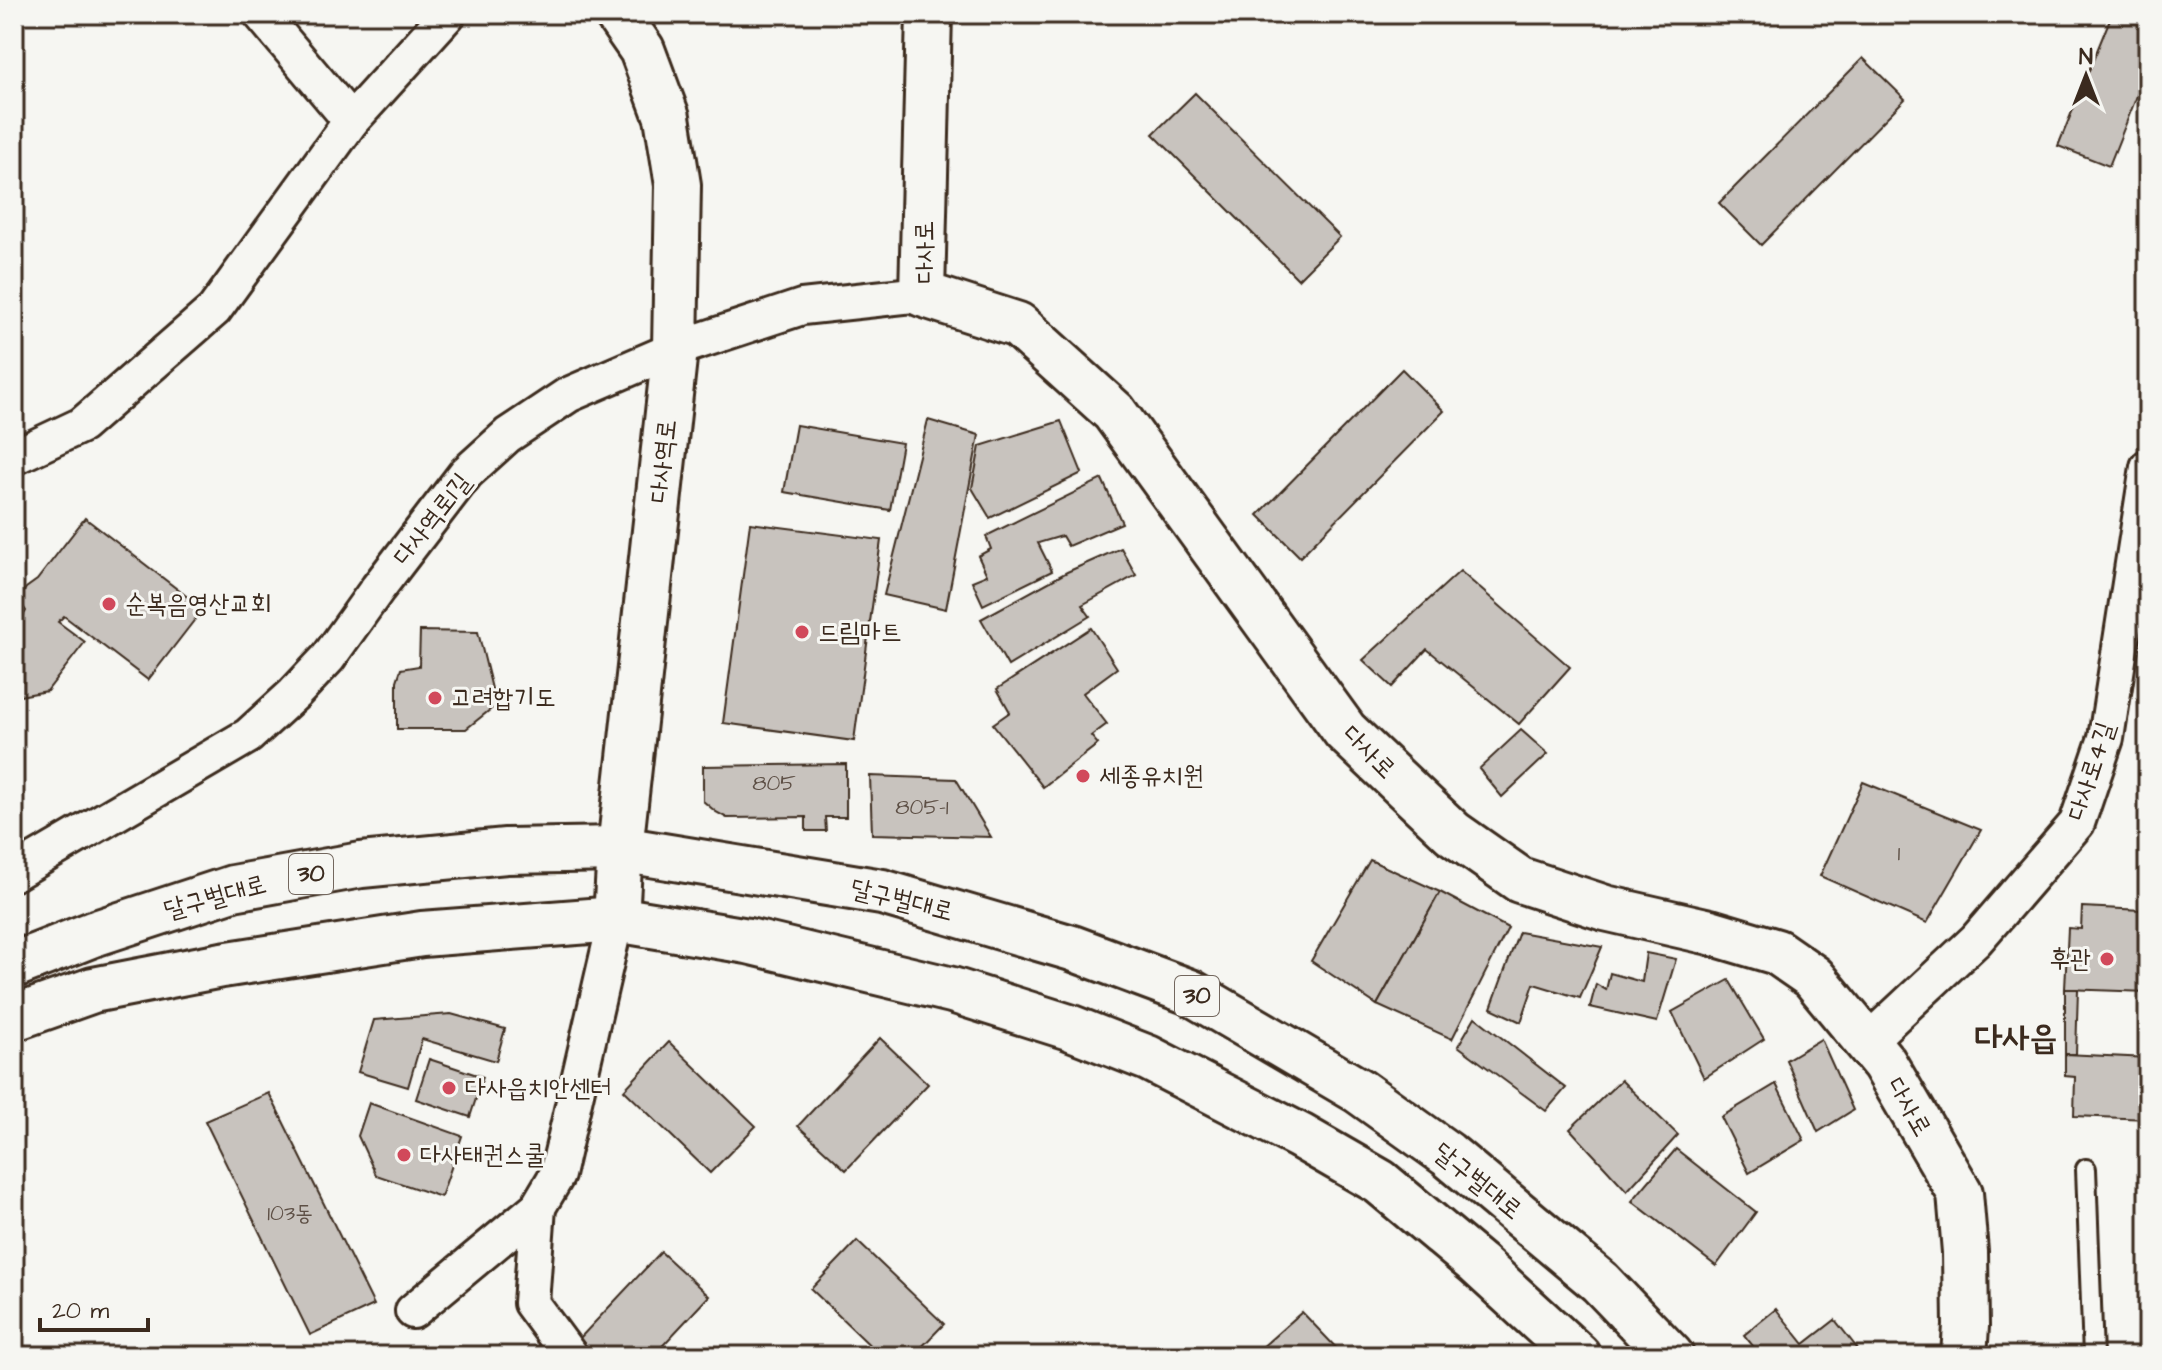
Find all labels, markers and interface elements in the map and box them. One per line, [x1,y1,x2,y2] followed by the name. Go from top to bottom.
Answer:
[2046,36,2126,116] north arrow
[2079,42,2093,73] text: N
[906,220,944,284] street label: 다사로
[641,418,685,504] street label: 다사역로
[385,465,479,573] street label: 다사역로1길
[125,586,271,622] place label: 순복음영산교회
[100,595,118,613] marker: 순복음영산교회
[818,614,902,650] place label: 드림마트
[793,623,811,641] marker: 드림마트
[451,680,556,716] place label: 고려합기도
[426,689,444,707] marker: 고려합기도
[1334,717,1404,787] street label: 다사로
[2058,717,2124,825] street label: 다사로4길
[1099,758,1204,794] place label: 세종유치원
[1074,767,1092,785] marker: 세종유치원
[752,768,796,799] house number: 805
[895,792,949,823] house number: 805-1
[1898,838,1901,869] house number: 1
[289,854,333,894] road number: 30
[160,866,270,928] street label: 달구벌대로
[847,870,957,930] street label: 달구벌대로
[2049,941,2091,977] place label: 후관
[2098,950,2116,968] marker: 후관
[1175,976,1219,1016] road number: 30
[1975,1014,2057,1062] district label: 다사읍
[465,1070,611,1106] place label: 다사읍치안센터
[1878,1071,1940,1143] street label: 다사로
[440,1079,458,1097] marker: 다사읍치안센터
[1426,1134,1530,1228] street label: 달구벌대로
[420,1137,546,1173] place label: 다사태권스쿨
[395,1146,413,1164] marker: 다사태권스쿨
[267,1198,313,1229] house number: 103동
[40,1282,148,1332] scale bar
[52,1294,109,1328] text: 20 m

